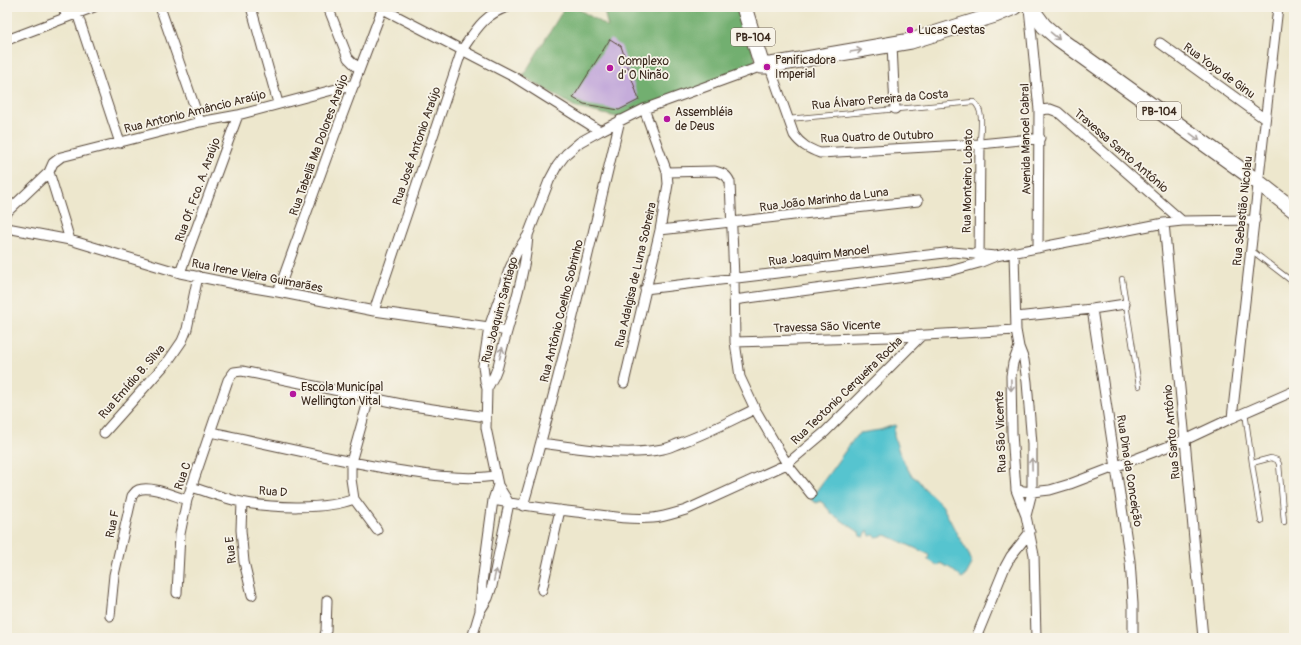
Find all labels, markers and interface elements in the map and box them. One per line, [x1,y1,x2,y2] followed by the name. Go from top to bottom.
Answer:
[918,23,986,38] place label: Lucas Cestas
[905,25,915,35] marker: Lucas Cestas
[731,28,775,46] road number: PB-104
[1050,32,1061,40] one-way arrow
[1180,40,1258,102] street label: Rua Yoyo de Ginu
[849,47,862,55] one-way arrow
[775,53,836,82] place label: Panificadora Imperial
[618,54,670,83] place label: Complexo d' O Ninão
[762,62,772,72] marker: Panificadora Imperial
[605,63,615,73] marker: Complexo d' O Ninão
[286,72,352,218] street label: Rua Tabeliã Mª Dolores Araújo
[1018,83,1034,195] street label: Avenida Manoel Cabral
[390,84,445,207] street label: Rua José Antonio Araújo
[811,86,949,113] street label: Rua Álvaro Pereira da Costa
[122,87,268,137] street label: Rua Antonio Amâncio Araújo
[1137,102,1181,120] road number: PB-104
[675,105,733,134] place label: Assembléia de Deus
[1071,106,1172,197] street label: Travessa Santo Antônio
[662,114,672,124] marker: Assembléia de Deus
[820,128,934,146] street label: Rua Quatro de Outubro
[960,128,976,233] street label: Rua Monteiro Lobato
[1189,132,1200,141] one-way arrow
[172,135,224,244] street label: Rua Of. Fco. A. Araújo
[1230,155,1256,267] street label: Rua Sebastião Nicolau
[759,185,890,215] street label: Rua João Marinho da Luna
[612,201,660,349] street label: Rua Adalgisa de Luna Sobreira
[537,237,587,384] street label: Rua Antônio Coelho Sobrinho
[768,242,871,270] street label: Rua Joaquim Manoel
[479,255,522,365] street label: Rua Joaquim Santiago
[190,256,324,296] street label: Rua Irene Vieira Guimarães
[773,318,881,336] street label: Travessa São Vicente
[788,334,906,448] street label: Rua Teotonio Cerqueira Rocha
[96,341,169,422] street label: Rua Emídio B. Silva
[498,346,505,359] one-way arrow
[1007,378,1015,391] one-way arrow
[301,380,383,409] place label: Escola Municípal Wellington Vital
[1160,383,1184,480] street label: Rua Santo Antônio
[288,389,298,399] marker: Escola Municípal Wellington Vital
[992,391,1010,473] street label: Rua São Vicente
[1113,414,1145,529] street label: Rua Dina da Conceição
[1028,458,1036,471] one-way arrow
[171,460,195,492] street label: Rua C
[258,484,288,501] street label: Rua D
[103,509,123,539] street label: Rua F
[222,536,240,564] street label: Rua E
[491,569,499,582] one-way arrow

